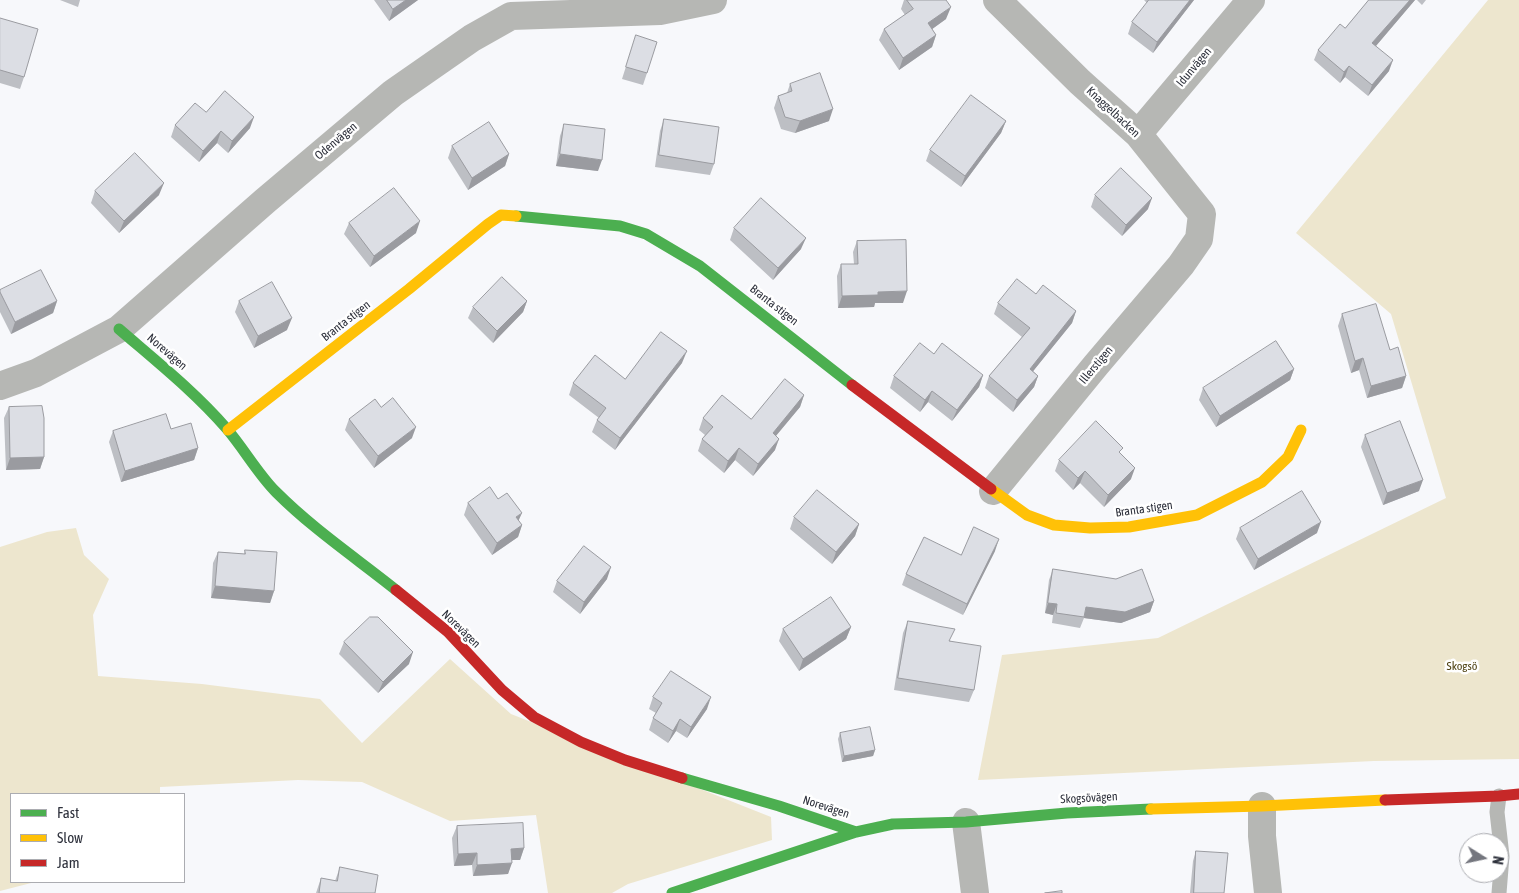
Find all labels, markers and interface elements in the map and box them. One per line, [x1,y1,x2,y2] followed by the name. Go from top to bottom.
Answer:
[1173,44,1215,90] street label: Idunvägen
[1083,84,1143,140] street label: Knaggelbacken
[312,119,360,163] street label: Odenvägen
[747,282,801,328] street label: Branta stigen
[319,298,373,344] street label: Branta stigen
[144,331,190,373] street label: Norevägen
[1076,343,1116,387] street label: Illerstigen
[1114,498,1174,520] street label: Branta stigen
[439,607,483,651] street label: Norevägen
[1447,659,1477,673] park label: Skogsö
[1060,789,1118,807] street label: Skogsövägen
[10,793,185,883] legend
[801,793,851,821] street label: Norevägen
[57,804,79,821] text: Fast
[57,829,83,846] text: Slow
[1459,833,1509,883] north arrow
[57,854,80,871] text: Jam
[1489,855,1506,866] text: N

